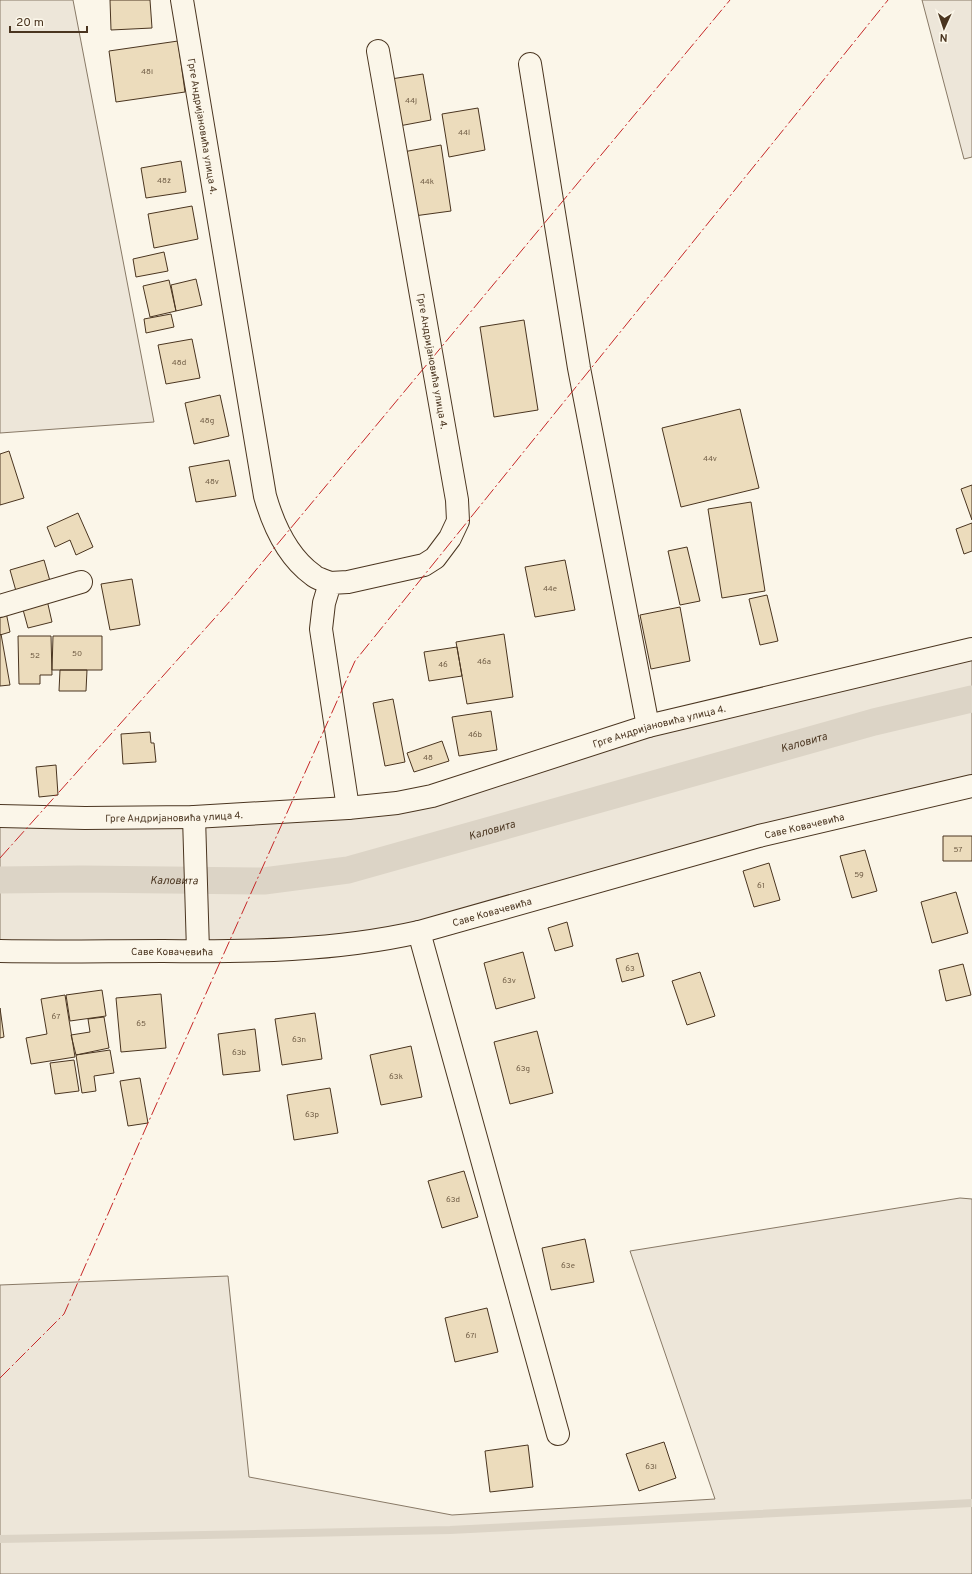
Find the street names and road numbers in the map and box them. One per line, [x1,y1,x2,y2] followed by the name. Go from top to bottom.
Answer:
[184,58,219,195] street label: Грге Андријановића улица 4.
[413,292,450,430] street label: Грге Андријановића улица 4.
[591,703,727,752] street label: Грге Андријановића улица 4.
[105,809,243,826] street label: Грге Андријановића улица 4.
[763,811,846,843] street label: Саве Ковачевића
[451,895,533,930] street label: Саве Ковачевића
[131,946,213,959] street label: Саве Ковачевића

